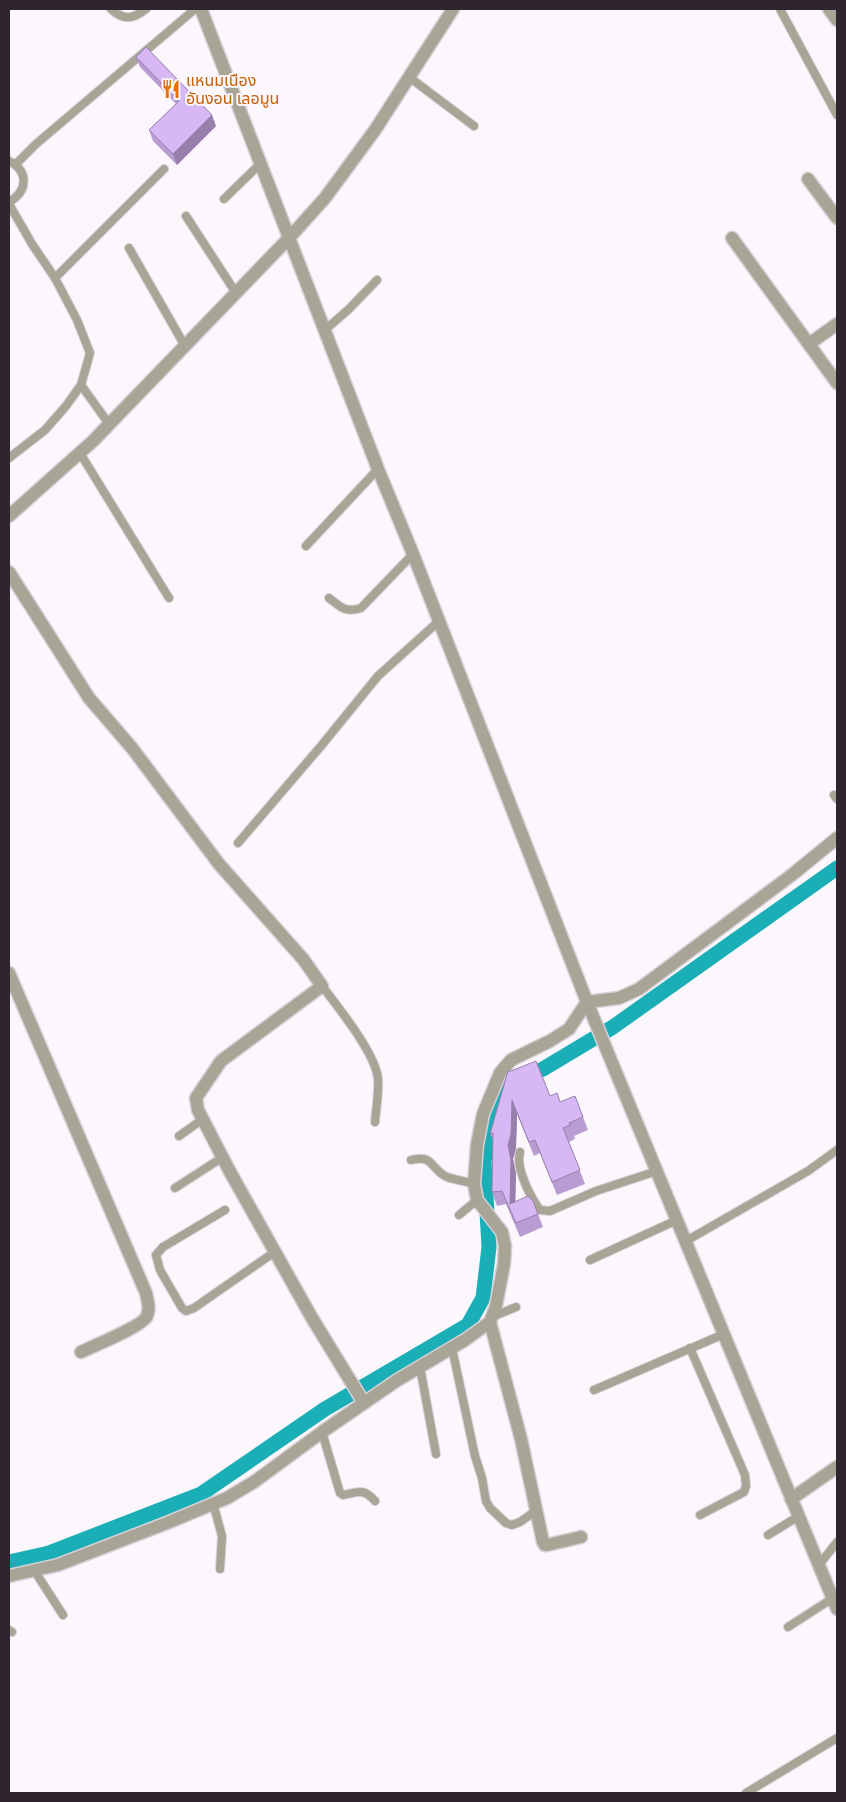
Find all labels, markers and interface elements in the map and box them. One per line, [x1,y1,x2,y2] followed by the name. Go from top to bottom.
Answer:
[186,70,279,108] place label: แหนมเนือง อันงอน เลอมูน
[160,78,182,100] restaurant icon: แหนมเนือง อันงอน เลอมูน

